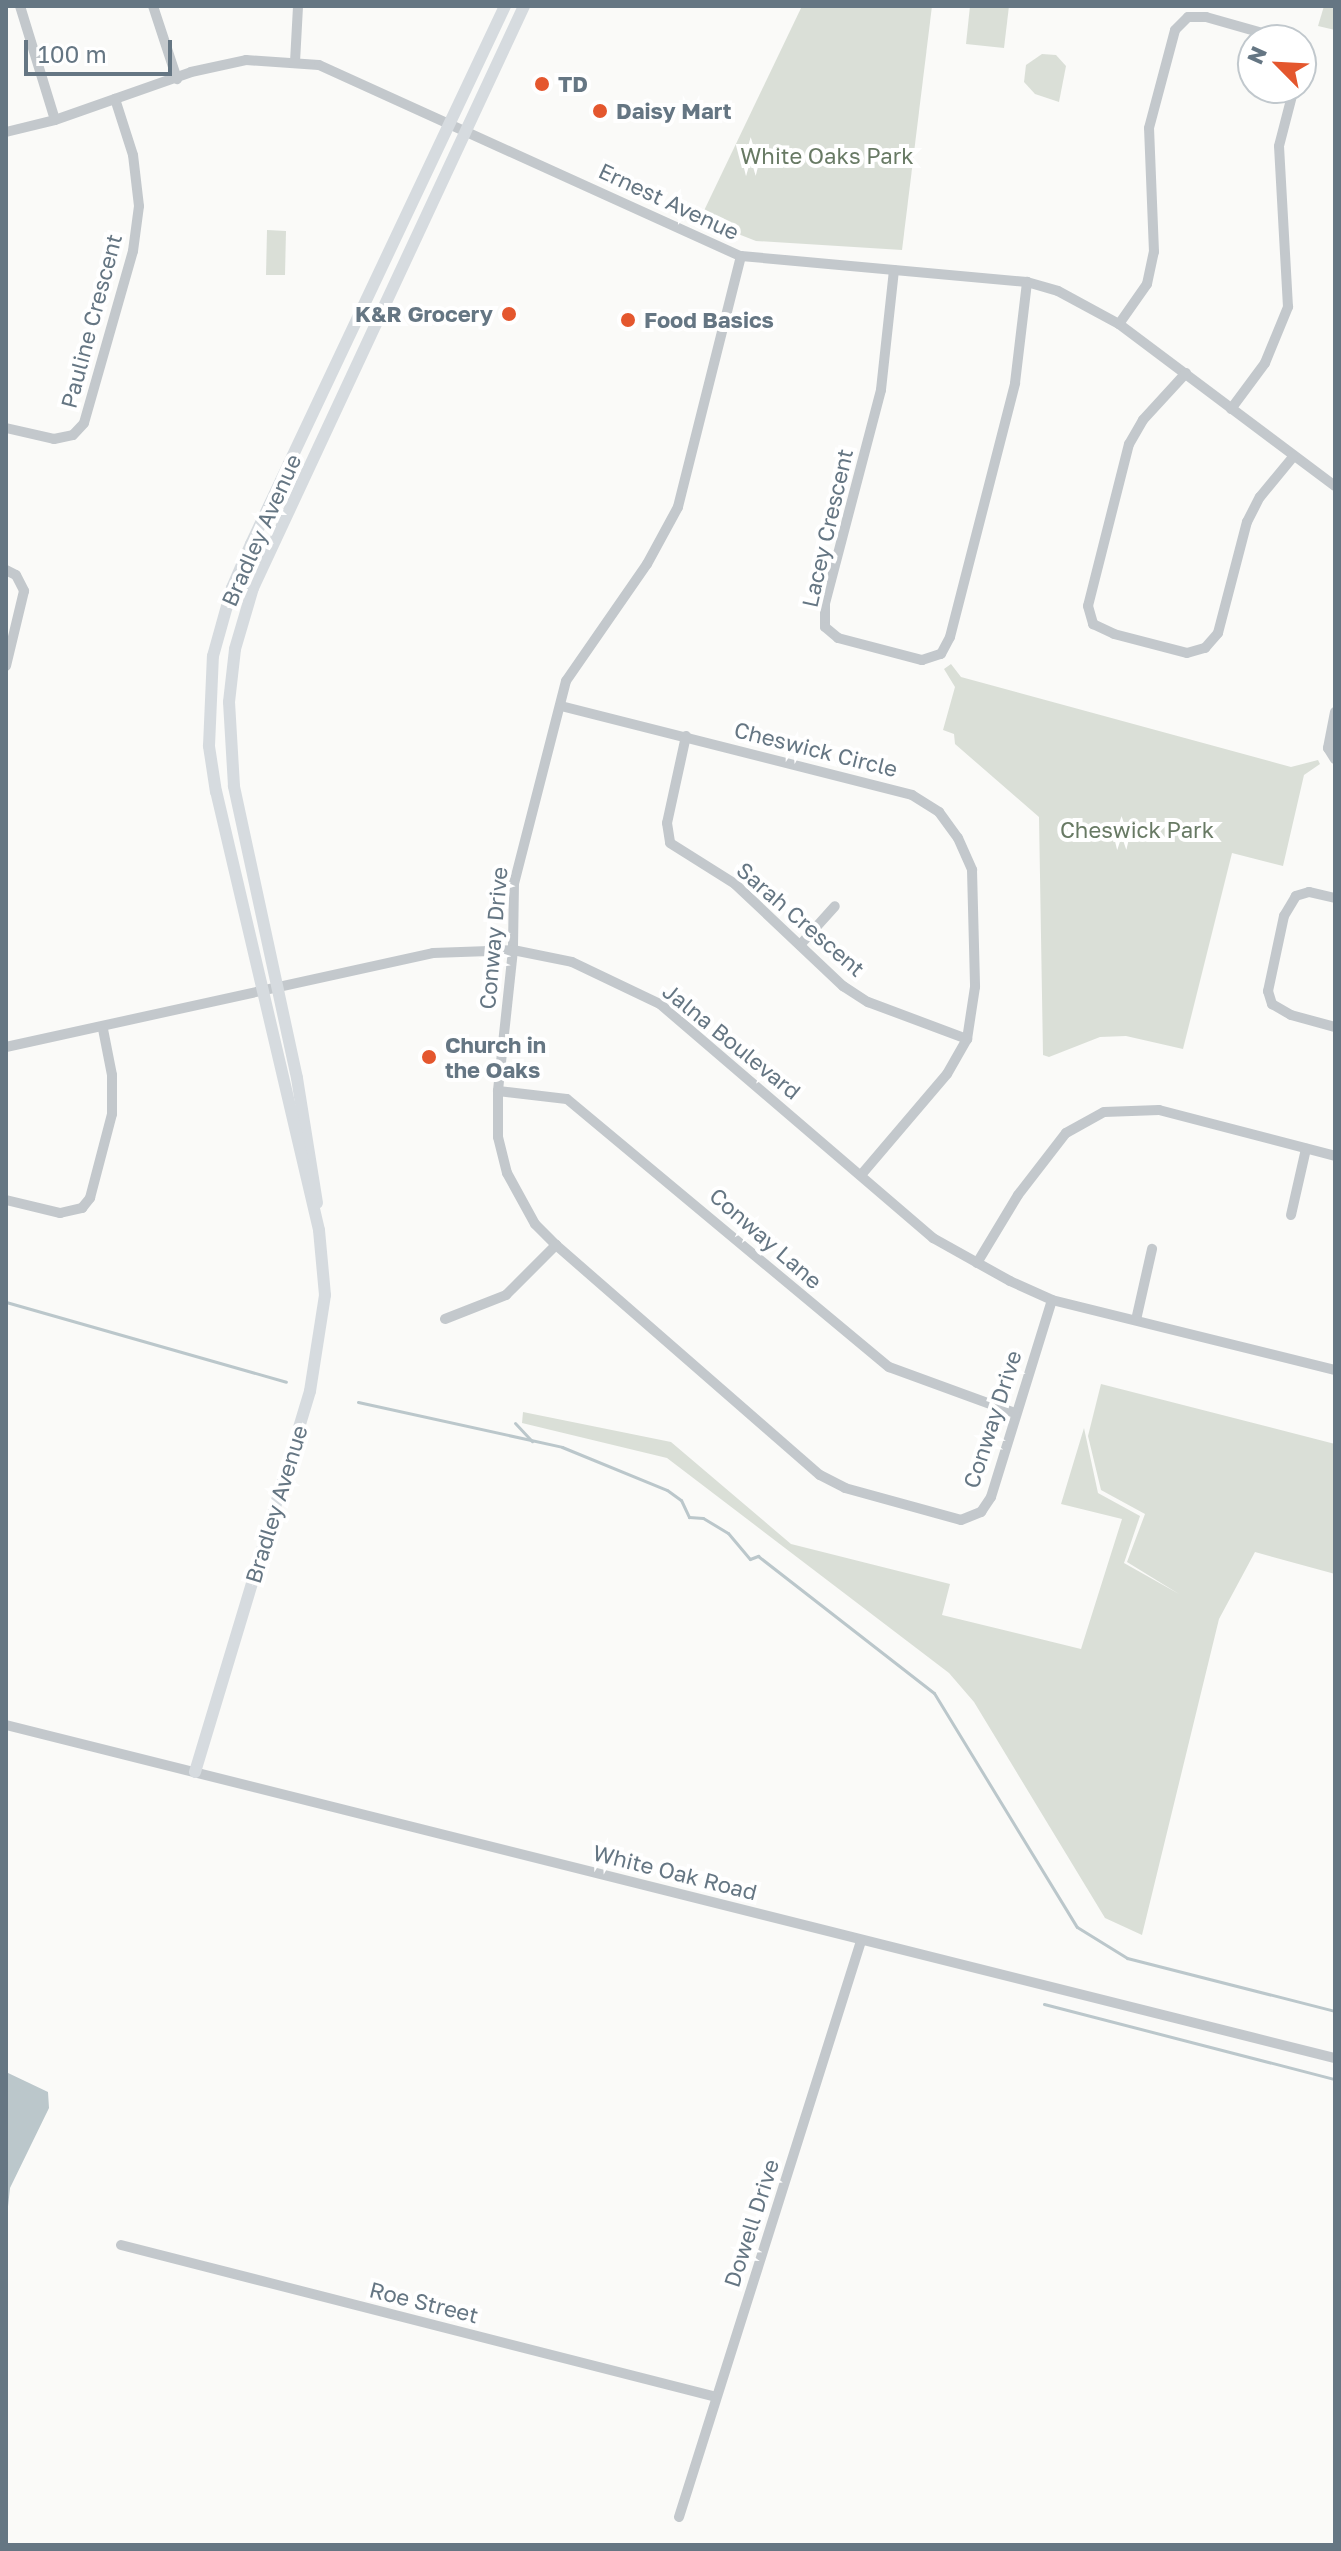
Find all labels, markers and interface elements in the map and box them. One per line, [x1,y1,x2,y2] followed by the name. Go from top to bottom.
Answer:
[28,24,176,74] scale bar
[1237,24,1317,104] north arrow
[38,39,107,68] text: 100 m
[1241,42,1272,68] text: N
[558,71,588,97] place label: TD
[533,75,551,93] marker: TD
[616,98,731,124] place label: Daisy Mart
[591,102,609,120] marker: Daisy Mart
[740,143,914,169] park label: White Oaks Park
[595,157,743,245] street label: Ernest Avenue
[55,231,127,411] street label: Pauline Crescent
[355,301,493,327] place label: K&R Grocery
[500,305,518,323] marker: K&R Grocery
[644,307,774,333] place label: Food Basics
[619,311,637,329] marker: Food Basics
[796,446,858,610] street label: Lacey Crescent
[216,450,306,610] street label: Bradley Avenue
[732,716,900,782] street label: Cheswick Circle
[1060,817,1214,843] park label: Cheswick Park
[732,856,870,982] street label: Sarah Crescent
[474,866,512,1010] street label: Conway Drive
[658,977,806,1105] street label: Jalna Boulevard
[445,1031,546,1082] place label: Church in the Oaks
[420,1048,438,1066] marker: Church in the Oaks
[704,1182,828,1294] street label: Conway Lane
[957,1347,1027,1491] street label: Conway Drive
[239,1422,313,1586] street label: Bradley Avenue
[590,1839,760,1905] street label: White Oak Road
[718,2156,784,2290] street label: Dowell Drive
[367,2276,481,2328] street label: Roe Street

